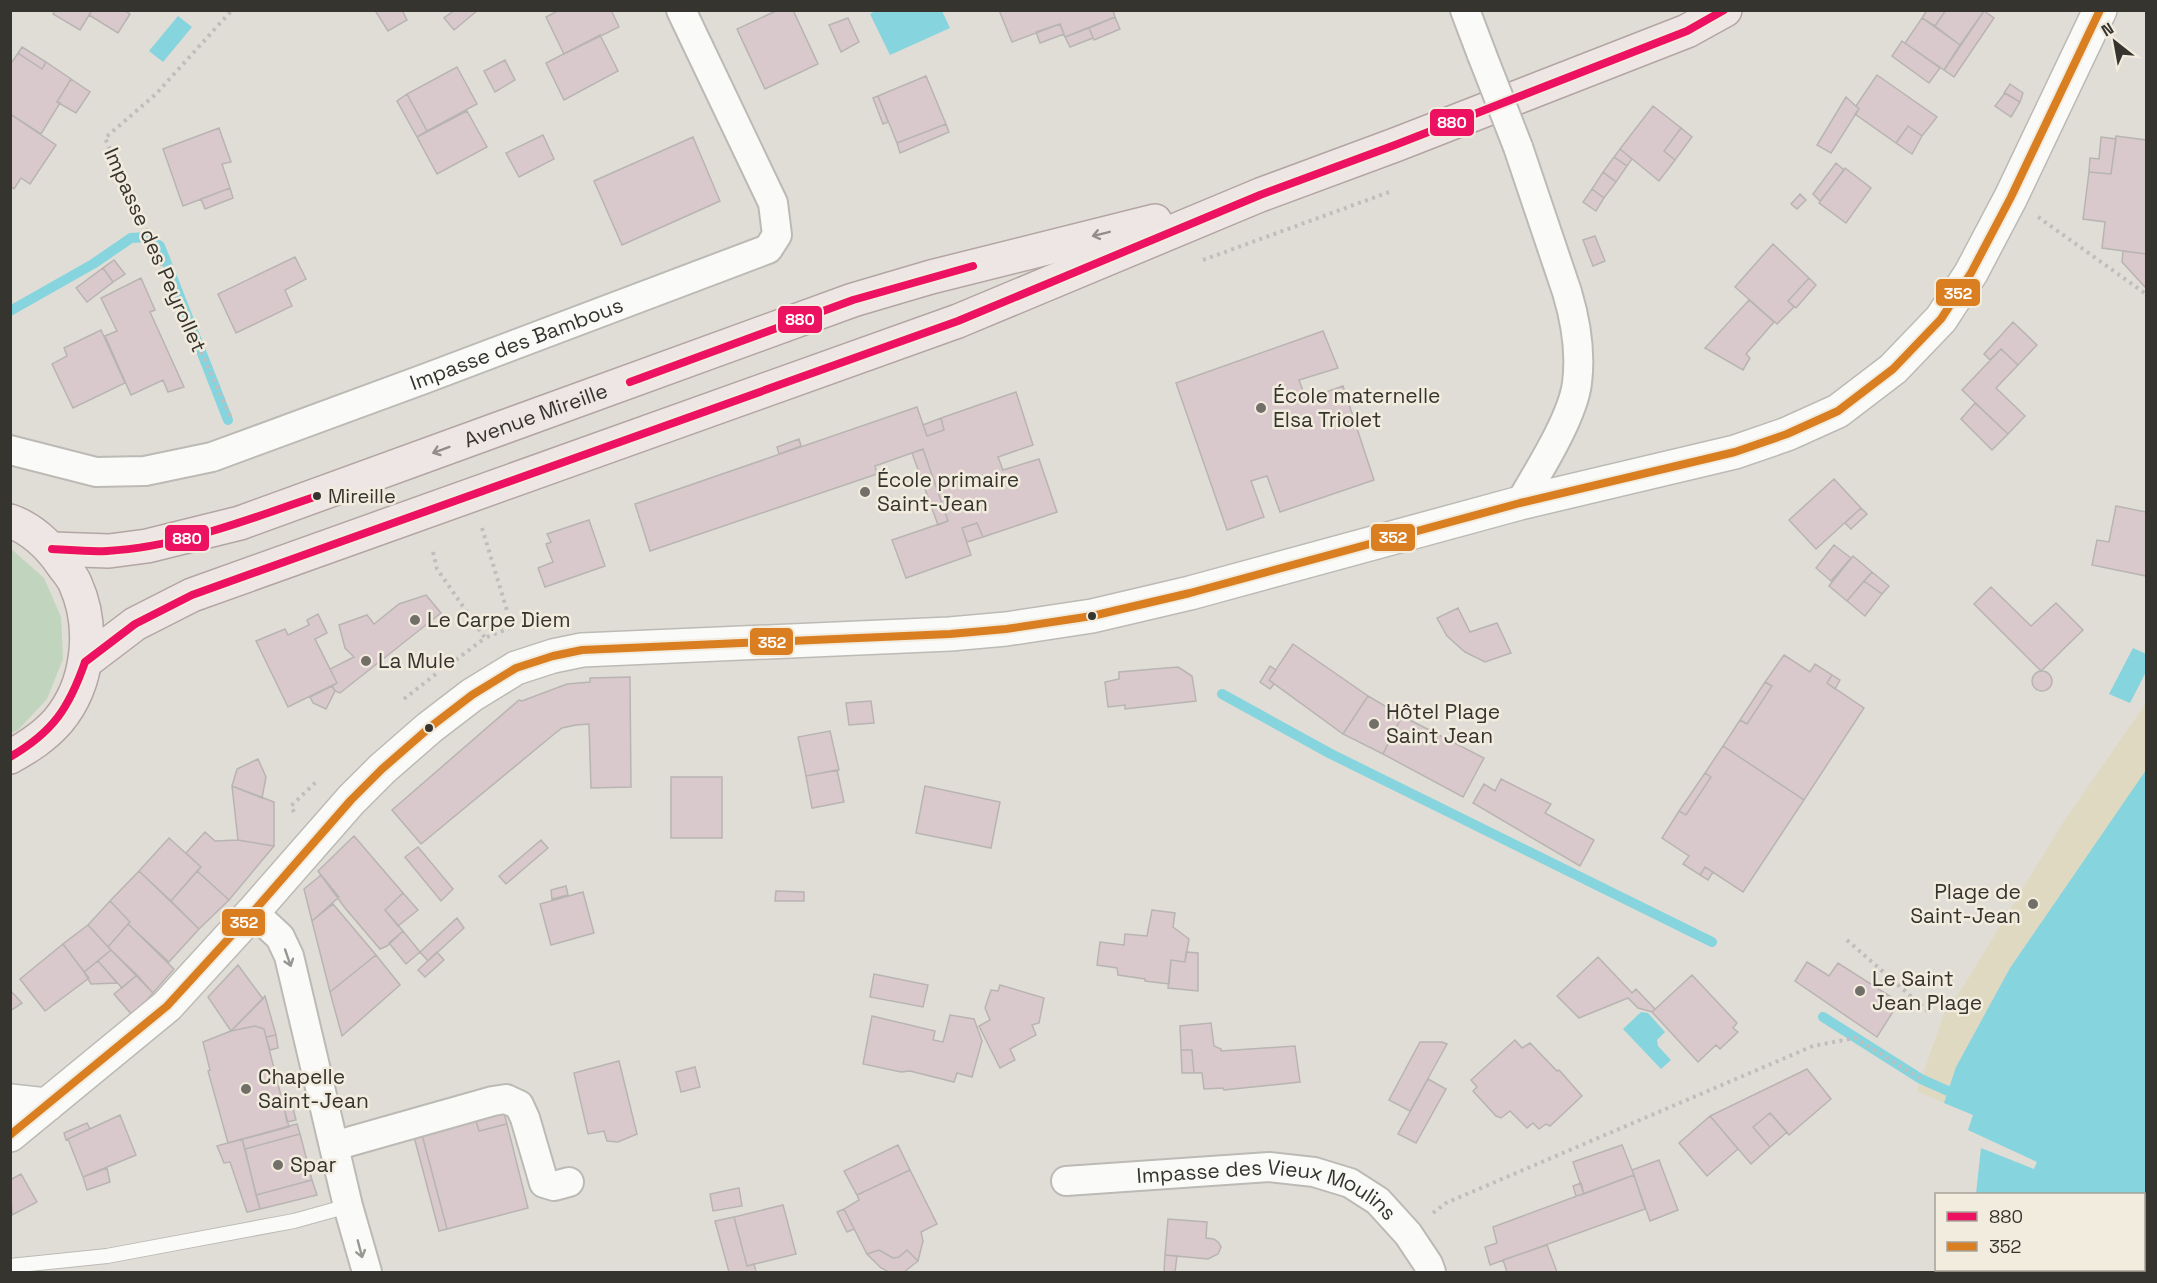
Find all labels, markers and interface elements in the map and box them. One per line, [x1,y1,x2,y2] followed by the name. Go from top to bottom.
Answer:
[2085,12,2145,72] north arrow
[2098,18,2118,41] text: N
[1429,108,1475,137] line badge: 880
[1437,112,1467,133] text: 880
[98,143,213,356] street label: Impasse des Peyrollet
[1092,229,1111,241] one-way arrow
[1935,278,1981,307] line badge: 352
[1944,283,1972,304] text: 352
[406,291,627,396] street label: Impasse des Bambous
[777,305,823,334] line badge: 880
[785,309,815,330] text: 880
[460,376,611,453] street label: Avenue Mireille
[1273,382,1440,433] place label: École maternelle Elsa Triolet
[1254,401,1268,415] marker: École maternelle Elsa Triolet
[432,446,451,457] one-way arrow
[877,466,1019,517] place label: École primaire Saint-Jean
[328,483,396,509] place label: Mireille
[858,485,872,499] marker: École primaire Saint-Jean
[311,490,323,502] marker: Mireille
[1370,523,1416,552] line badge: 352
[164,524,210,552] line badge: 880
[1379,527,1407,548] text: 352
[172,528,202,549] text: 880
[427,606,571,633] place label: Le Carpe Diem
[1086,610,1098,622] unlabelled marker
[408,613,422,627] marker: Le Carpe Diem
[749,627,794,656] line badge: 352
[758,632,786,653] text: 352
[378,647,456,674] place label: La Mule
[359,654,373,668] marker: La Mule
[1386,698,1500,749] place label: Hôtel Plage Saint Jean
[1367,717,1381,731] marker: Hôtel Plage Saint Jean
[423,722,435,734] unlabelled marker
[1910,878,2021,929] place label: Plage de Saint-Jean
[2026,897,2040,911] marker: Plage de Saint-Jean
[221,908,266,937] line badge: 352
[230,912,258,933] text: 352
[284,948,295,966] one-way arrow
[1872,965,1982,1016] place label: Le Saint Jean Plage
[1853,984,1867,998] marker: Le Saint Jean Plage
[258,1063,369,1114] place label: Chapelle Saint-Jean
[239,1082,253,1096] marker: Chapelle Saint-Jean
[290,1151,336,1178] place label: Spar
[1136,1153,1403,1226] street label: Impasse des Vieux Moulins
[271,1158,285,1172] marker: Spar
[1935,1193,2145,1271] legend
[1989,1205,2023,1228] text: 880
[1989,1235,2021,1258] text: 352
[355,1239,366,1258] one-way arrow

